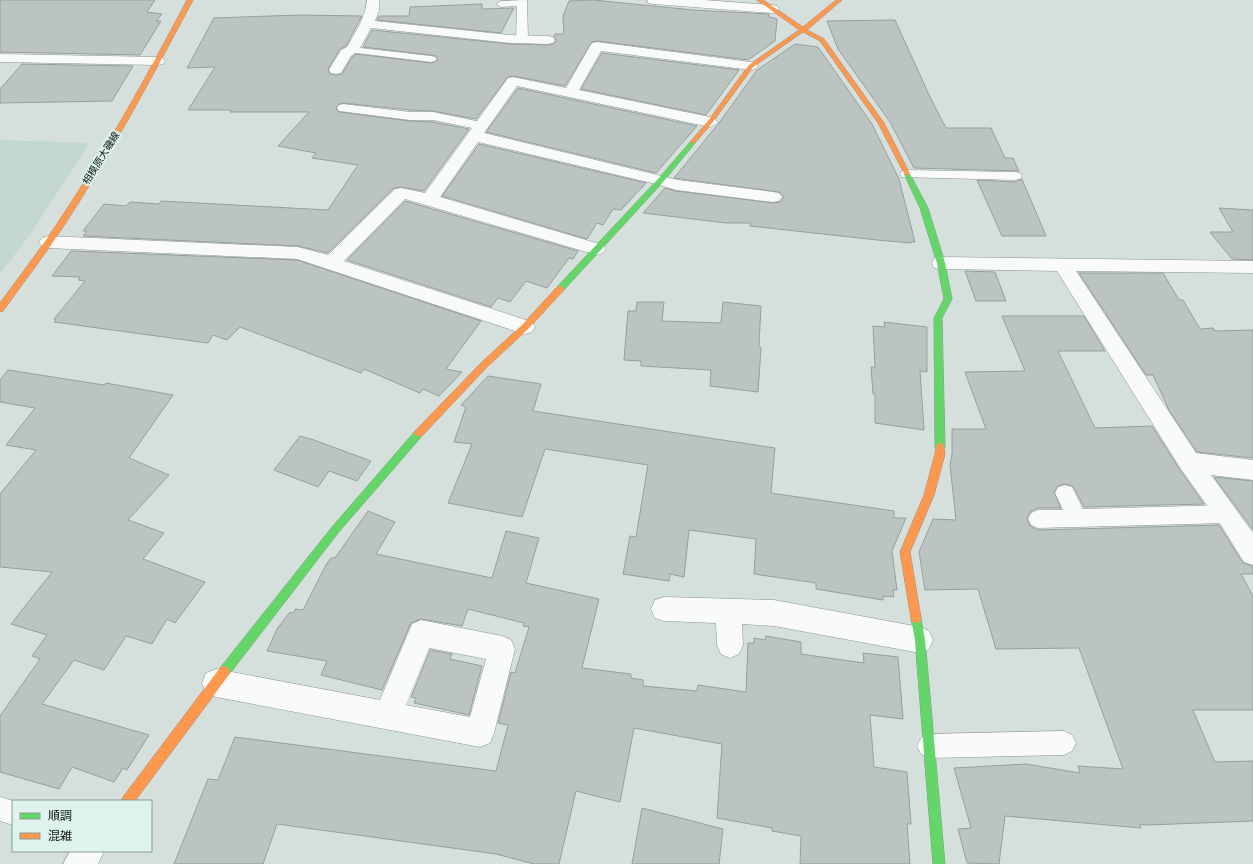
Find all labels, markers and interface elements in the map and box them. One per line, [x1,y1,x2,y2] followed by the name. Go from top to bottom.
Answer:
[79,129,123,187] street label: 相模原大磯線
[12,800,152,852] legend
[48,807,72,824] text: 順調
[48,827,72,844] text: 混雑

